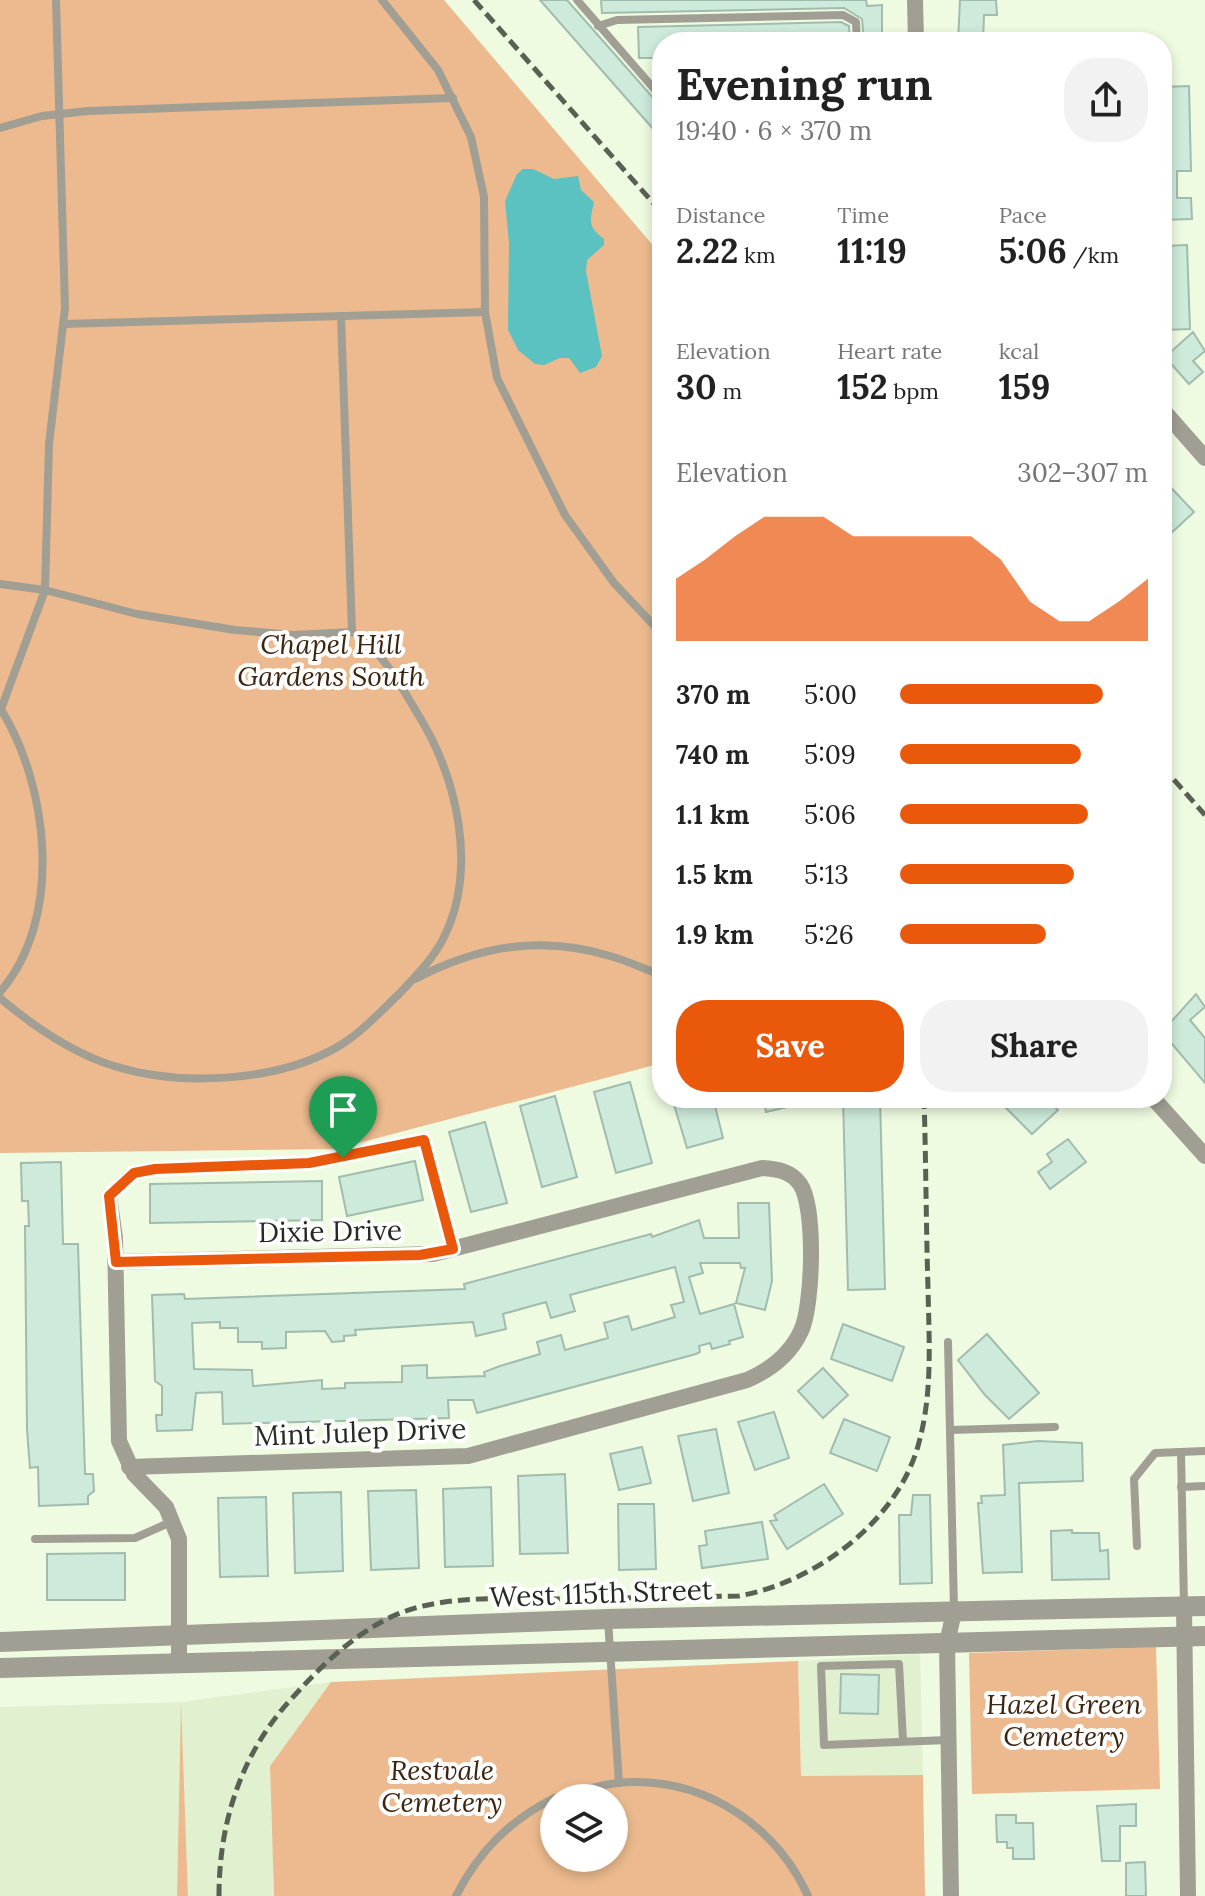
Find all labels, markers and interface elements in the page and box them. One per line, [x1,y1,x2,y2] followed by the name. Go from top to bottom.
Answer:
[676,56,933,112] text: Evening run
[1064,58,1148,142] button: share
[676,114,872,147] text: 19:40 · 6 × 370 m
[676,201,766,229] text: Distance
[837,201,889,229] text: Time
[999,201,1047,229] text: Pace
[676,229,738,272] text: 2.22
[837,229,907,272] text: 11:19
[999,229,1067,272] text: 5:06
[738,241,776,269] text: km
[1067,241,1119,269] text: /km
[676,337,771,365] text: Elevation
[837,337,942,365] text: Heart rate
[999,337,1039,365] text: kcal
[676,365,717,408] text: 30
[837,365,888,408] text: 152
[999,365,1050,408] text: 159
[717,377,742,405] text: m
[888,377,939,405] text: bpm
[676,456,788,489] text: Elevation
[1017,456,1148,489] text: 302–307 m
[237,626,425,694] park label: Chapel Hill Gardens South
[676,678,750,711] text: 370 m
[804,678,857,711] text: 5:00
[676,738,749,771] text: 740 m
[804,738,856,771] text: 5:09
[676,798,749,831] text: 1.1 km
[804,798,856,831] text: 5:06
[676,858,753,891] text: 1.5 km
[804,858,849,891] text: 5:13
[676,918,754,951] text: 1.9 km
[804,918,854,951] text: 5:26
[676,1000,904,1092] button: Save
[920,1000,1148,1092] button: Share
[309,1076,377,1158] pin
[321,1088,365,1132] icon: arrive
[258,1212,402,1250] street label: Dixie Drive
[253,1410,467,1454] street label: Mint Julep Drive
[489,1571,713,1615] street label: West 115th Street
[986,1686,1142,1754] park label: Hazel Green Cemetery
[381,1752,503,1820] park label: Restvale Cemetery
[540,1784,628,1872] map controls
[540,1784,628,1872] button: layers

